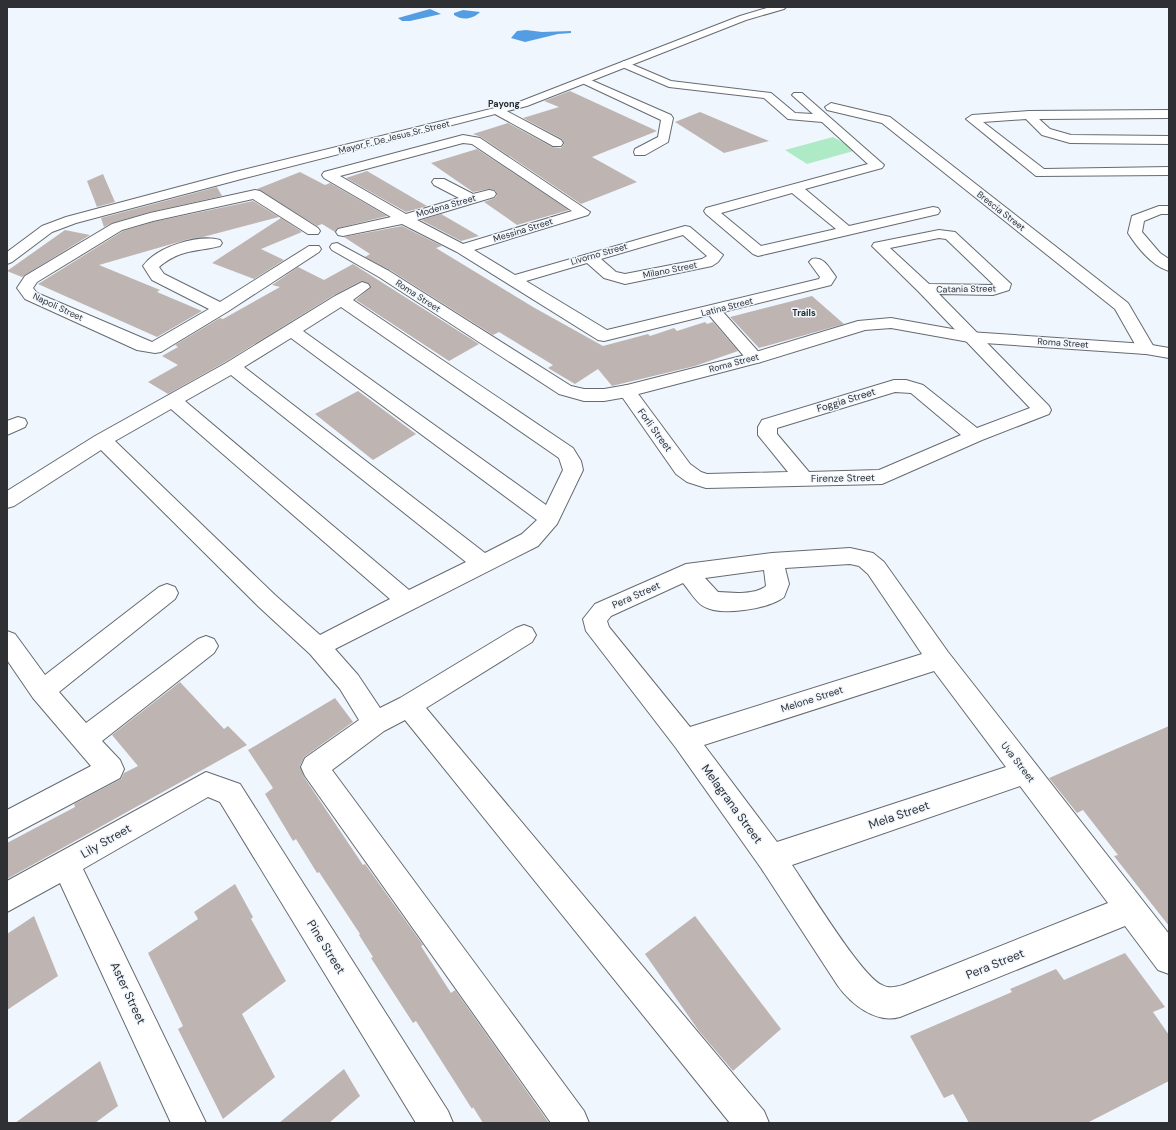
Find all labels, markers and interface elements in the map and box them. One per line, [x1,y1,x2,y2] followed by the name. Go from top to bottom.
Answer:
[488,98,520,110] district label: Payong
[337,117,451,157] street label: Mayor F. De Jesus Sr. Street
[974,188,1028,234] street label: Brescia Street
[415,192,478,220] street label: Modena Street
[492,215,555,245] street label: Messina Street
[569,240,629,268] street label: Livorno Street
[642,259,699,281] street label: Milano Street
[393,277,443,315] street label: Roma Street
[936,282,996,296] street label: Catania Street
[31,290,86,324] street label: Napoli Street
[700,295,755,319] street label: Latina Street
[792,307,816,319] district label: Trails
[1037,335,1089,351] street label: Roma Street
[708,350,761,375] street label: Roma Street
[815,385,877,415] street label: Foggia Street
[635,406,675,454] street label: Forli Street
[811,471,875,485] street label: Firenze Street
[610,579,662,611] street label: Pera Street
[779,683,845,715] street label: Melone Street
[998,739,1038,785] street label: Uva Street
[698,761,766,847] street label: Melagrana Street
[866,797,932,833] street label: Mela Street
[78,820,134,862] street label: Lily Street
[303,917,349,977] street label: Pine Street
[963,945,1027,983] street label: Pera Street
[107,959,149,1027] street label: Aster Street

